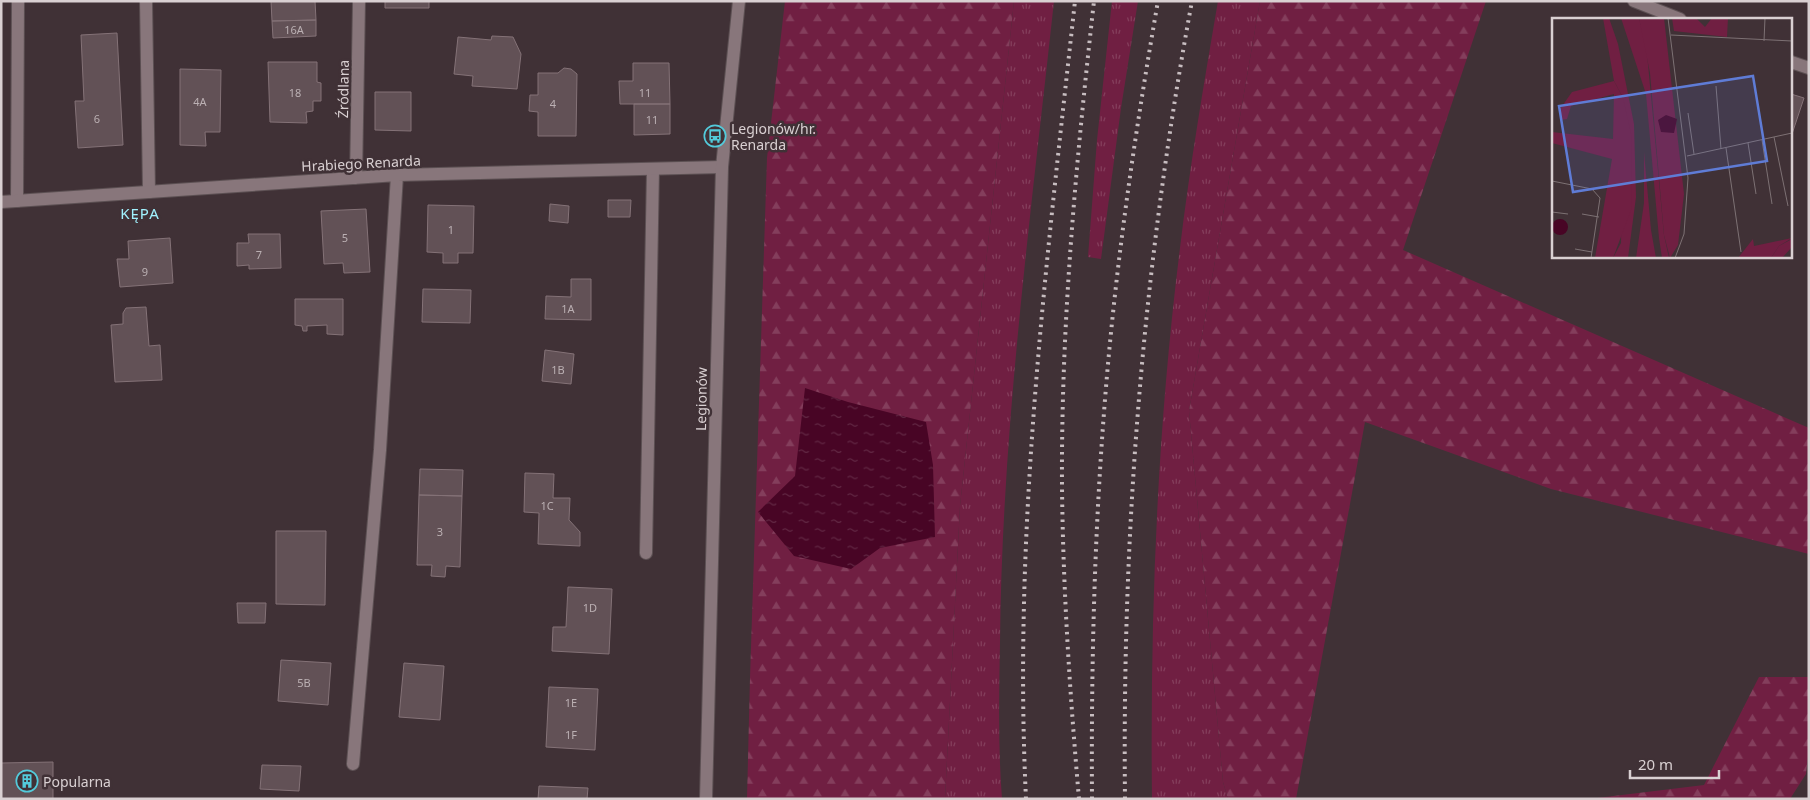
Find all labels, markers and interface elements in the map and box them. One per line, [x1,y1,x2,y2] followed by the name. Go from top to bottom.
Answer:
[1552,18,1792,258] inset map
[284,22,305,37] house number: 16A
[333,60,353,118] street label: Źródlana
[289,85,301,100] house number: 18
[639,85,651,100] house number: 11
[193,94,208,109] house number: 4A
[550,96,557,111] house number: 4
[94,111,100,126] house number: 6
[646,112,658,127] house number: 11
[731,119,816,154] place label: Legionów/hr. Renarda
[703,124,727,148] bus stop icon: Legionów/hr. Renarda
[301,150,421,176] street label: Hrabiego Renarda
[120,203,160,223] district label: KĘPA
[448,222,454,237] house number: 1
[342,230,348,245] house number: 5
[256,247,262,262] house number: 7
[142,264,148,279] house number: 9
[561,301,576,316] house number: 1A
[551,362,565,377] house number: 1B
[691,367,711,431] street label: Legionów
[540,498,554,513] house number: 1C
[437,524,443,539] house number: 3
[583,600,597,615] house number: 1D
[297,675,311,690] house number: 5B
[565,695,577,710] house number: 1E
[565,727,577,742] house number: 1F
[1630,748,1719,780] scale bar
[1638,754,1673,774] text: 20 m
[15,769,39,793] building icon: Popularna
[43,772,111,791] place label: Popularna

